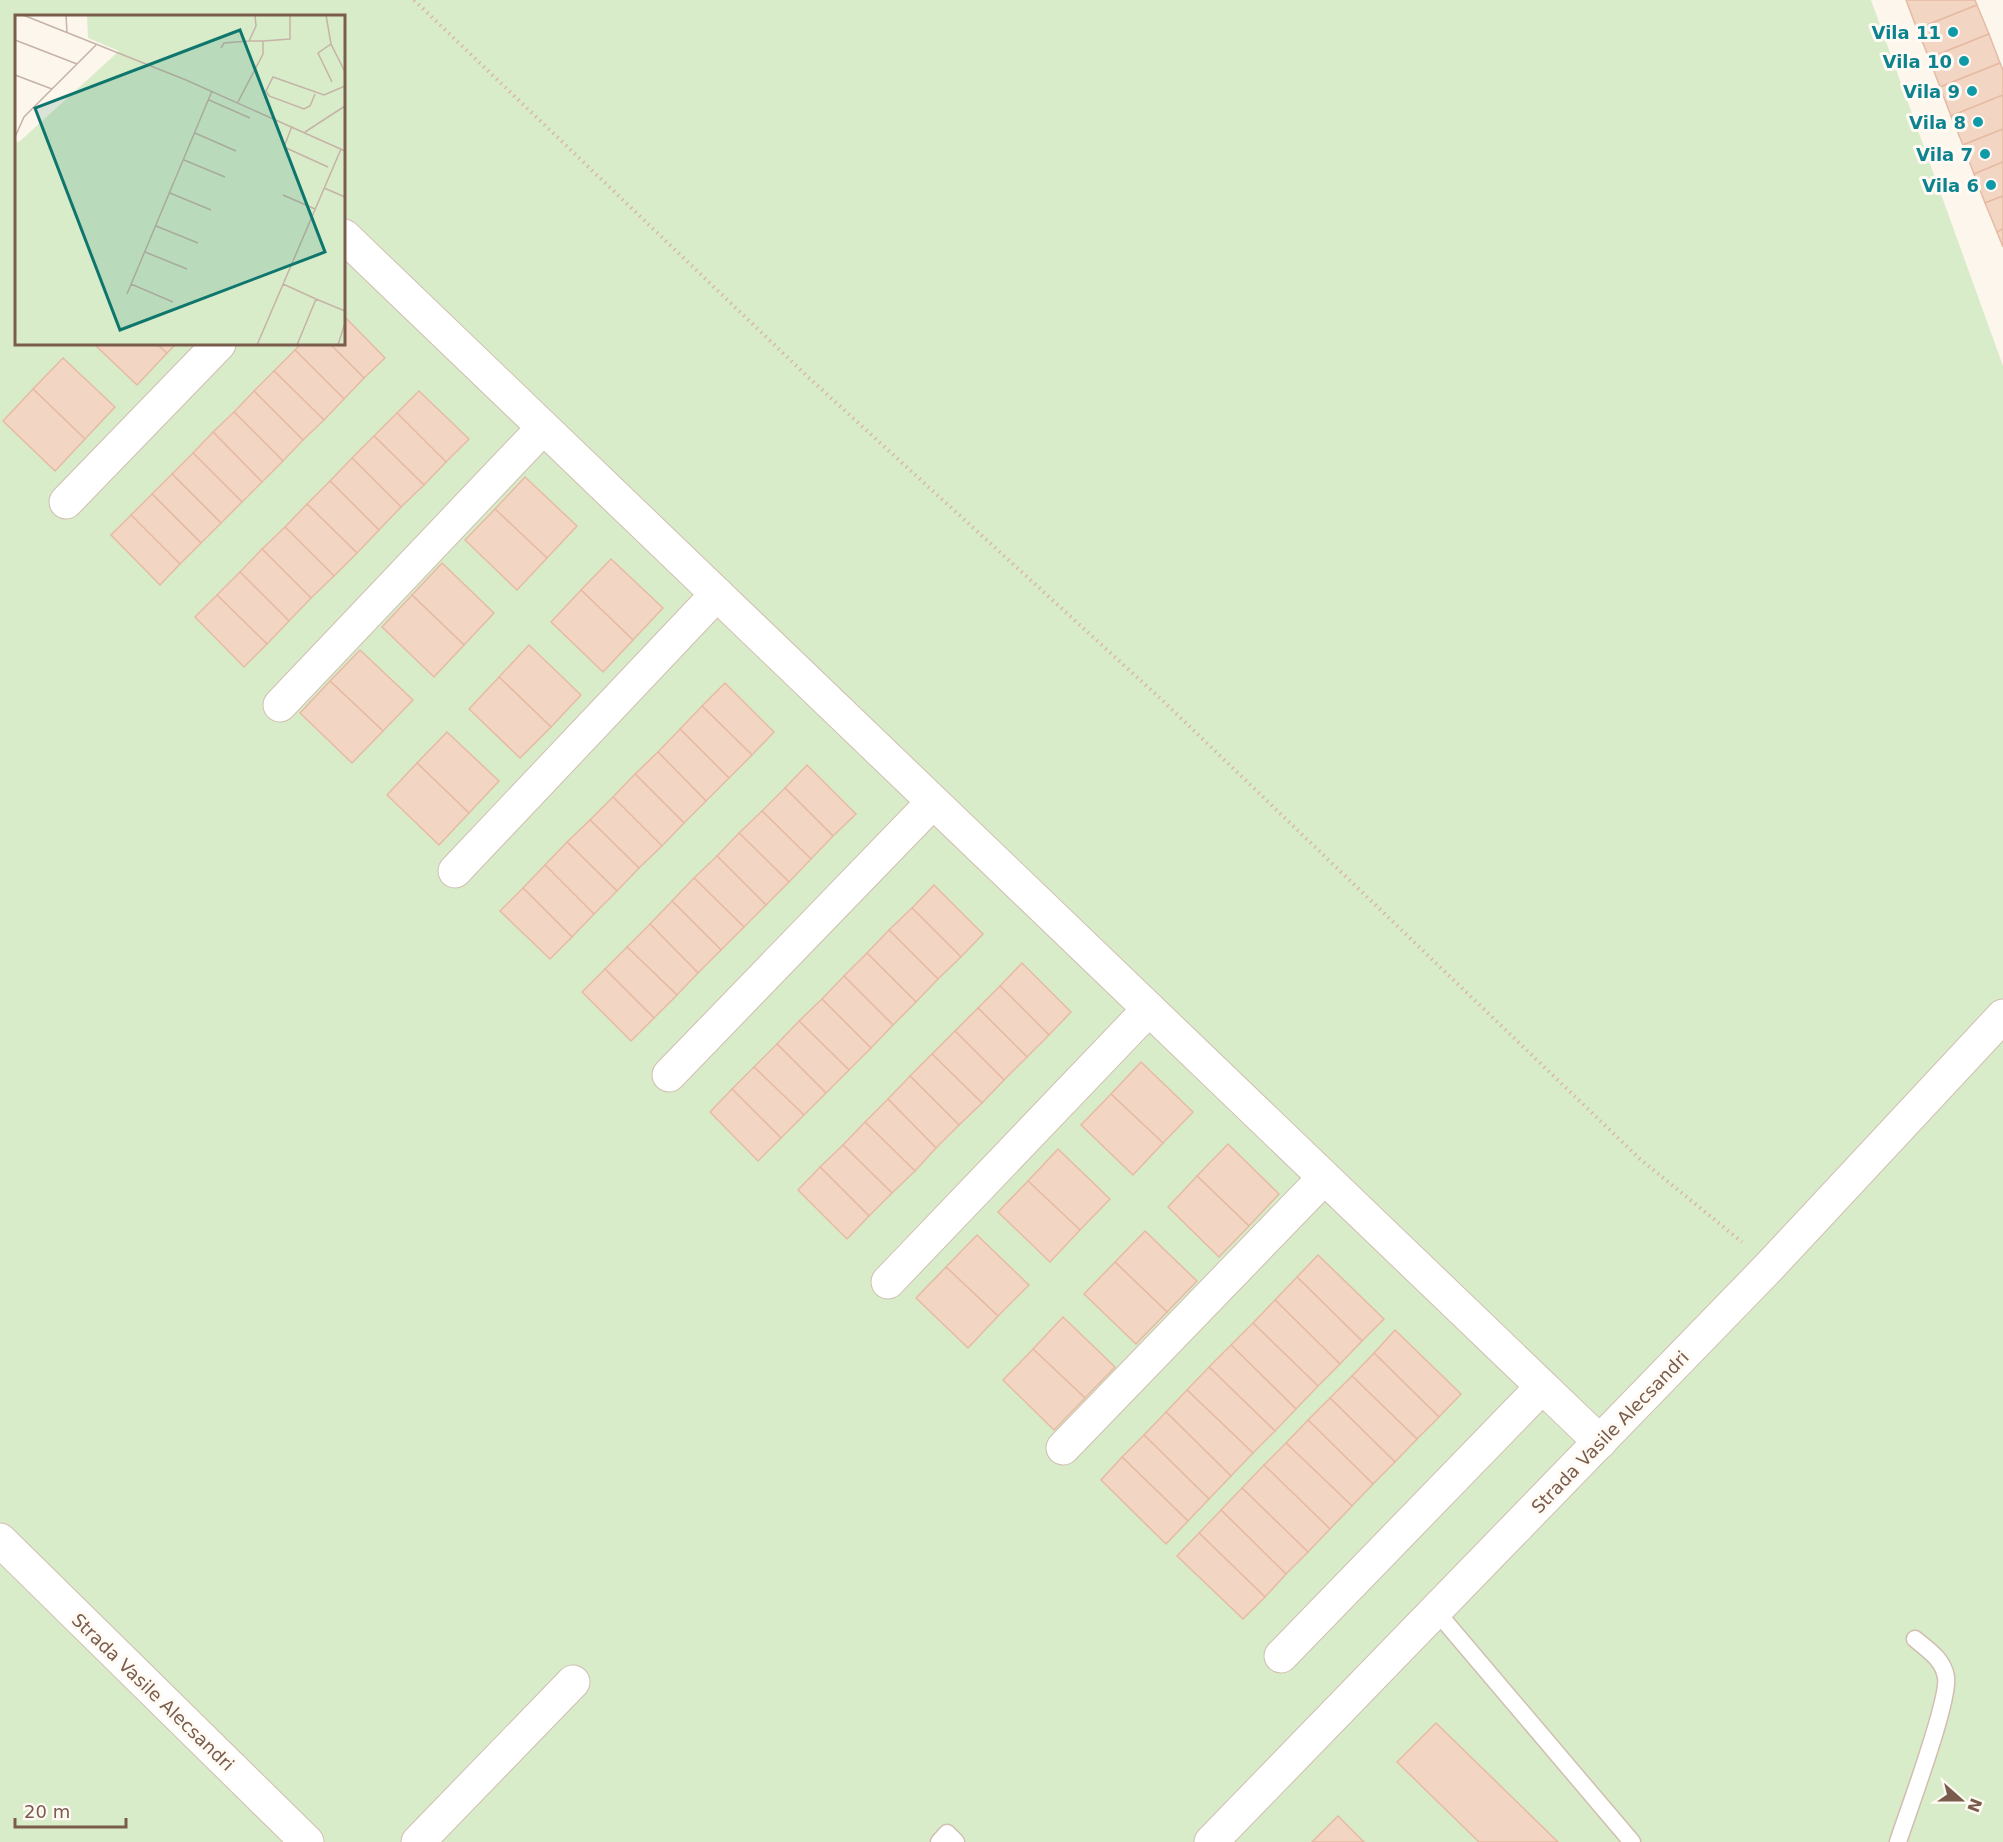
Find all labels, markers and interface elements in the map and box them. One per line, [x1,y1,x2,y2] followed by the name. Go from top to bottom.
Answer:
[15,15,345,345] inset map
[1872,22,1941,43] place label: Vila 11
[1946,25,1960,39] marker: Vila 11
[1883,51,1952,72] place label: Vila 10
[1957,54,1971,68] marker: Vila 10
[1903,81,1960,102] place label: Vila 9
[1965,84,1979,98] marker: Vila 9
[1909,112,1966,133] place label: Vila 8
[1971,115,1985,129] marker: Vila 8
[1916,144,1973,165] place label: Vila 7
[1978,147,1992,161] marker: Vila 7
[1922,175,1979,196] place label: Vila 6
[1984,178,1998,192] marker: Vila 6
[1527,1347,1693,1517] street label: Strada Vasile Alecsandri
[68,1609,238,1775] street label: Strada Vasile Alecsandri
[1931,1770,1991,1830] north arrow
[15,1791,126,1829] scale bar
[1963,1796,1986,1815] text: N
[24,1801,70,1822] text: 20 m

